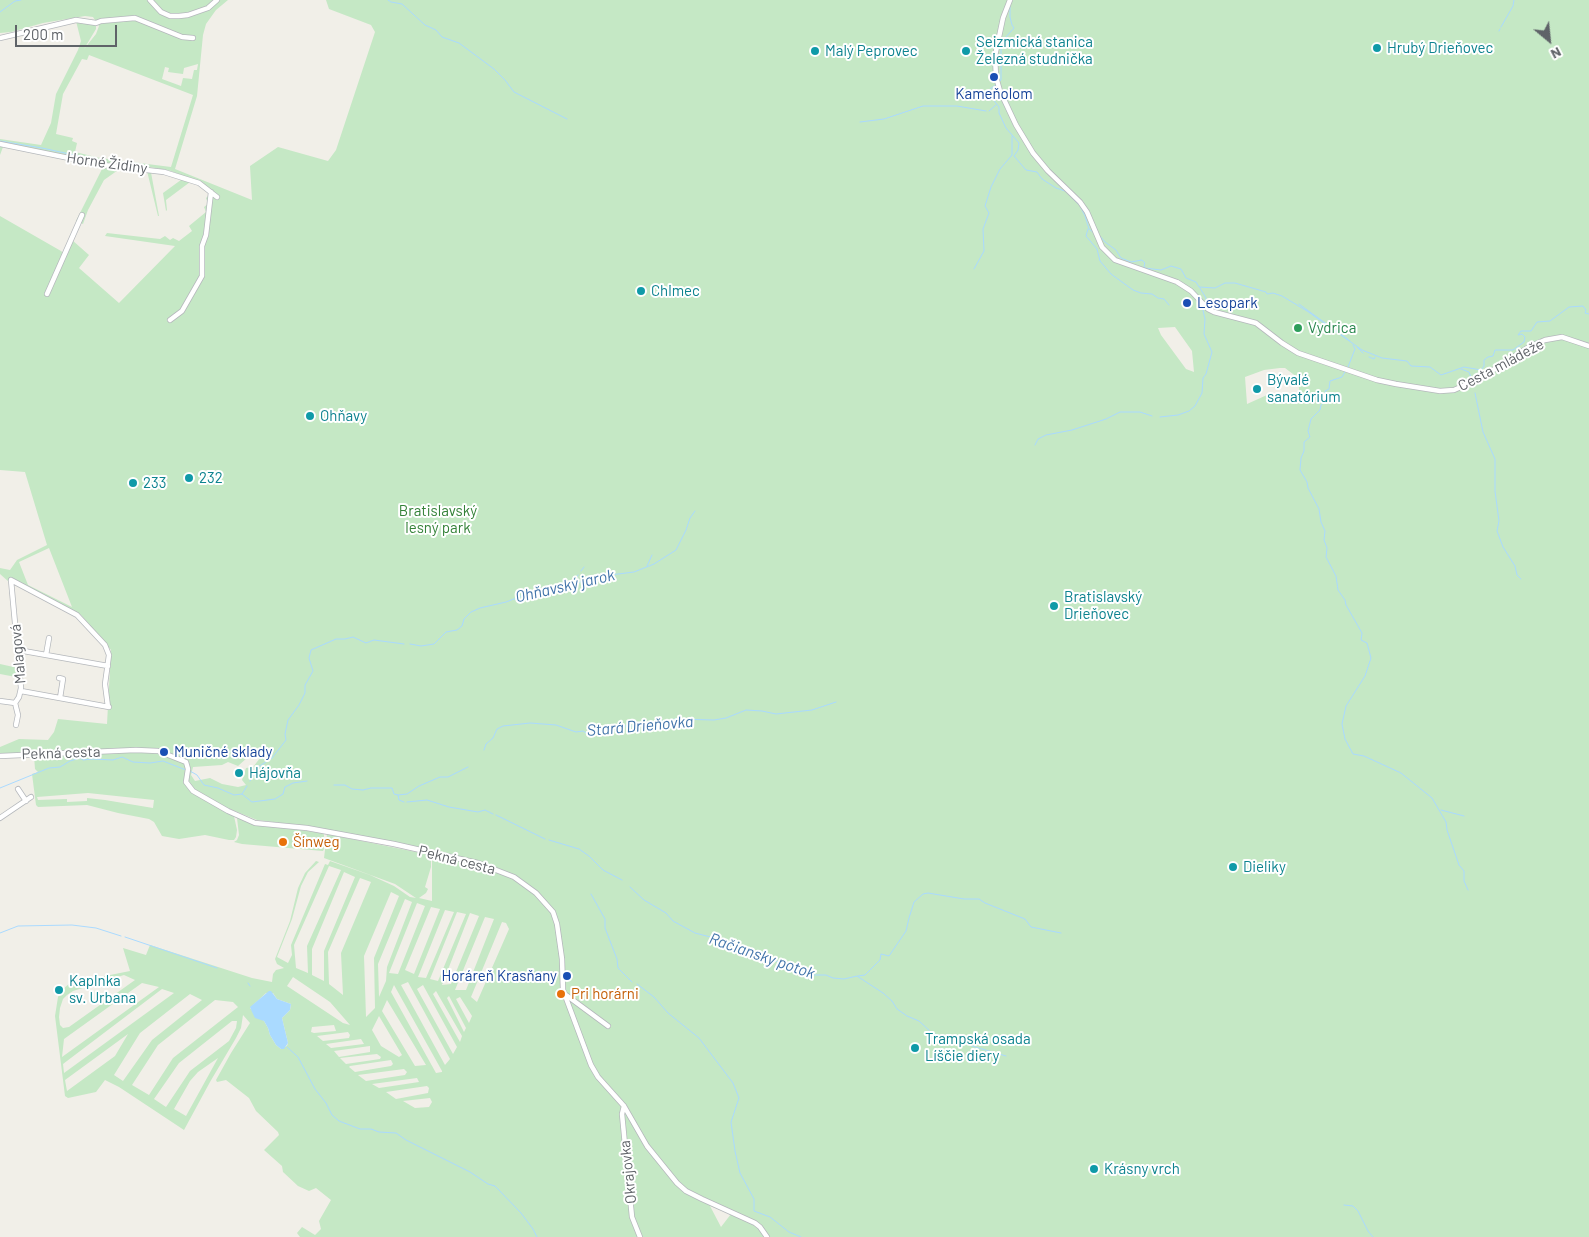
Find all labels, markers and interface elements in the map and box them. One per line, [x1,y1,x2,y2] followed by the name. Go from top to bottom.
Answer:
[18,15,120,47] scale bar
[1524,15,1574,65] north arrow
[23,25,63,43] text: 200 m
[976,33,1093,68] place label: Seizmická stanica Železná studnička
[1387,39,1493,57] place label: Hrubý Drieňovec
[825,42,918,60] place label: Malý Peprovec
[1371,42,1383,54] marker: Hrubý Drieňovec
[1548,44,1564,63] text: N
[809,45,821,57] marker: Malý Peprovec
[960,45,972,57] marker: Seizmická stanica Železná studnička
[988,71,1000,83] marker: Kameňolom
[955,85,1033,103] place label: Kameňolom
[65,148,149,178] street label: Horné Židiny
[651,282,700,300] place label: Chlmec
[635,285,647,297] marker: Chlmec
[1197,294,1258,312] place label: Lesopark
[1181,297,1193,309] marker: Lesopark
[1308,319,1356,337] place label: Vydrica
[1292,322,1304,334] marker: Vydrica
[1455,335,1547,395] street label: Cesta mládeže
[1267,371,1341,406] place label: Bývalé sanatórium
[1251,383,1263,395] marker: Bývalé sanatórium
[320,407,367,425] place label: Ohňavy
[304,410,316,422] marker: Ohňavy
[199,469,223,487] place label: 232
[183,472,195,484] marker: 232
[143,474,166,492] place label: 233
[127,477,139,489] marker: 233
[399,502,477,537] park label: Bratislavský lesný park
[513,565,617,607] water label: Ohňavský jarok
[1064,588,1142,623] place label: Bratislavský Drieňovec
[1048,600,1060,612] marker: Bratislavský Drieňovec
[6,623,30,685] street label: Malagová
[586,712,694,740] water label: Stará Drieňovka
[21,743,101,763] street label: Pekná cesta
[174,743,272,761] place label: Muničné sklady
[158,746,170,758] marker: Muničné sklady
[249,764,301,782] place label: Hájovňa
[233,767,245,779] marker: Hájovňa
[293,833,339,851] place label: Šínweg
[277,836,289,848] marker: Šínweg
[417,842,497,878] street label: Pekná cesta
[1243,858,1286,876] place label: Dieliky
[1227,861,1239,873] marker: Dieliky
[706,929,818,983] water label: Račiansky potok
[441,967,557,985] place label: Horáreň Krasňany
[561,970,573,982] marker: Horáreň Krasňany
[69,972,136,1007] place label: Kaplnka sv. Urbana
[53,984,65,996] marker: Kaplnka sv. Urbana
[571,985,639,1003] place label: Pri horárni
[555,988,567,1000] marker: Pri horárni
[925,1030,1031,1065] place label: Trampská osada Líščie diery
[909,1042,921,1054] marker: Trampská osada Líščie diery
[616,1139,640,1205] street label: Okrajovka
[1104,1160,1180,1178] place label: Krásny vrch
[1088,1163,1100,1175] marker: Krásny vrch

